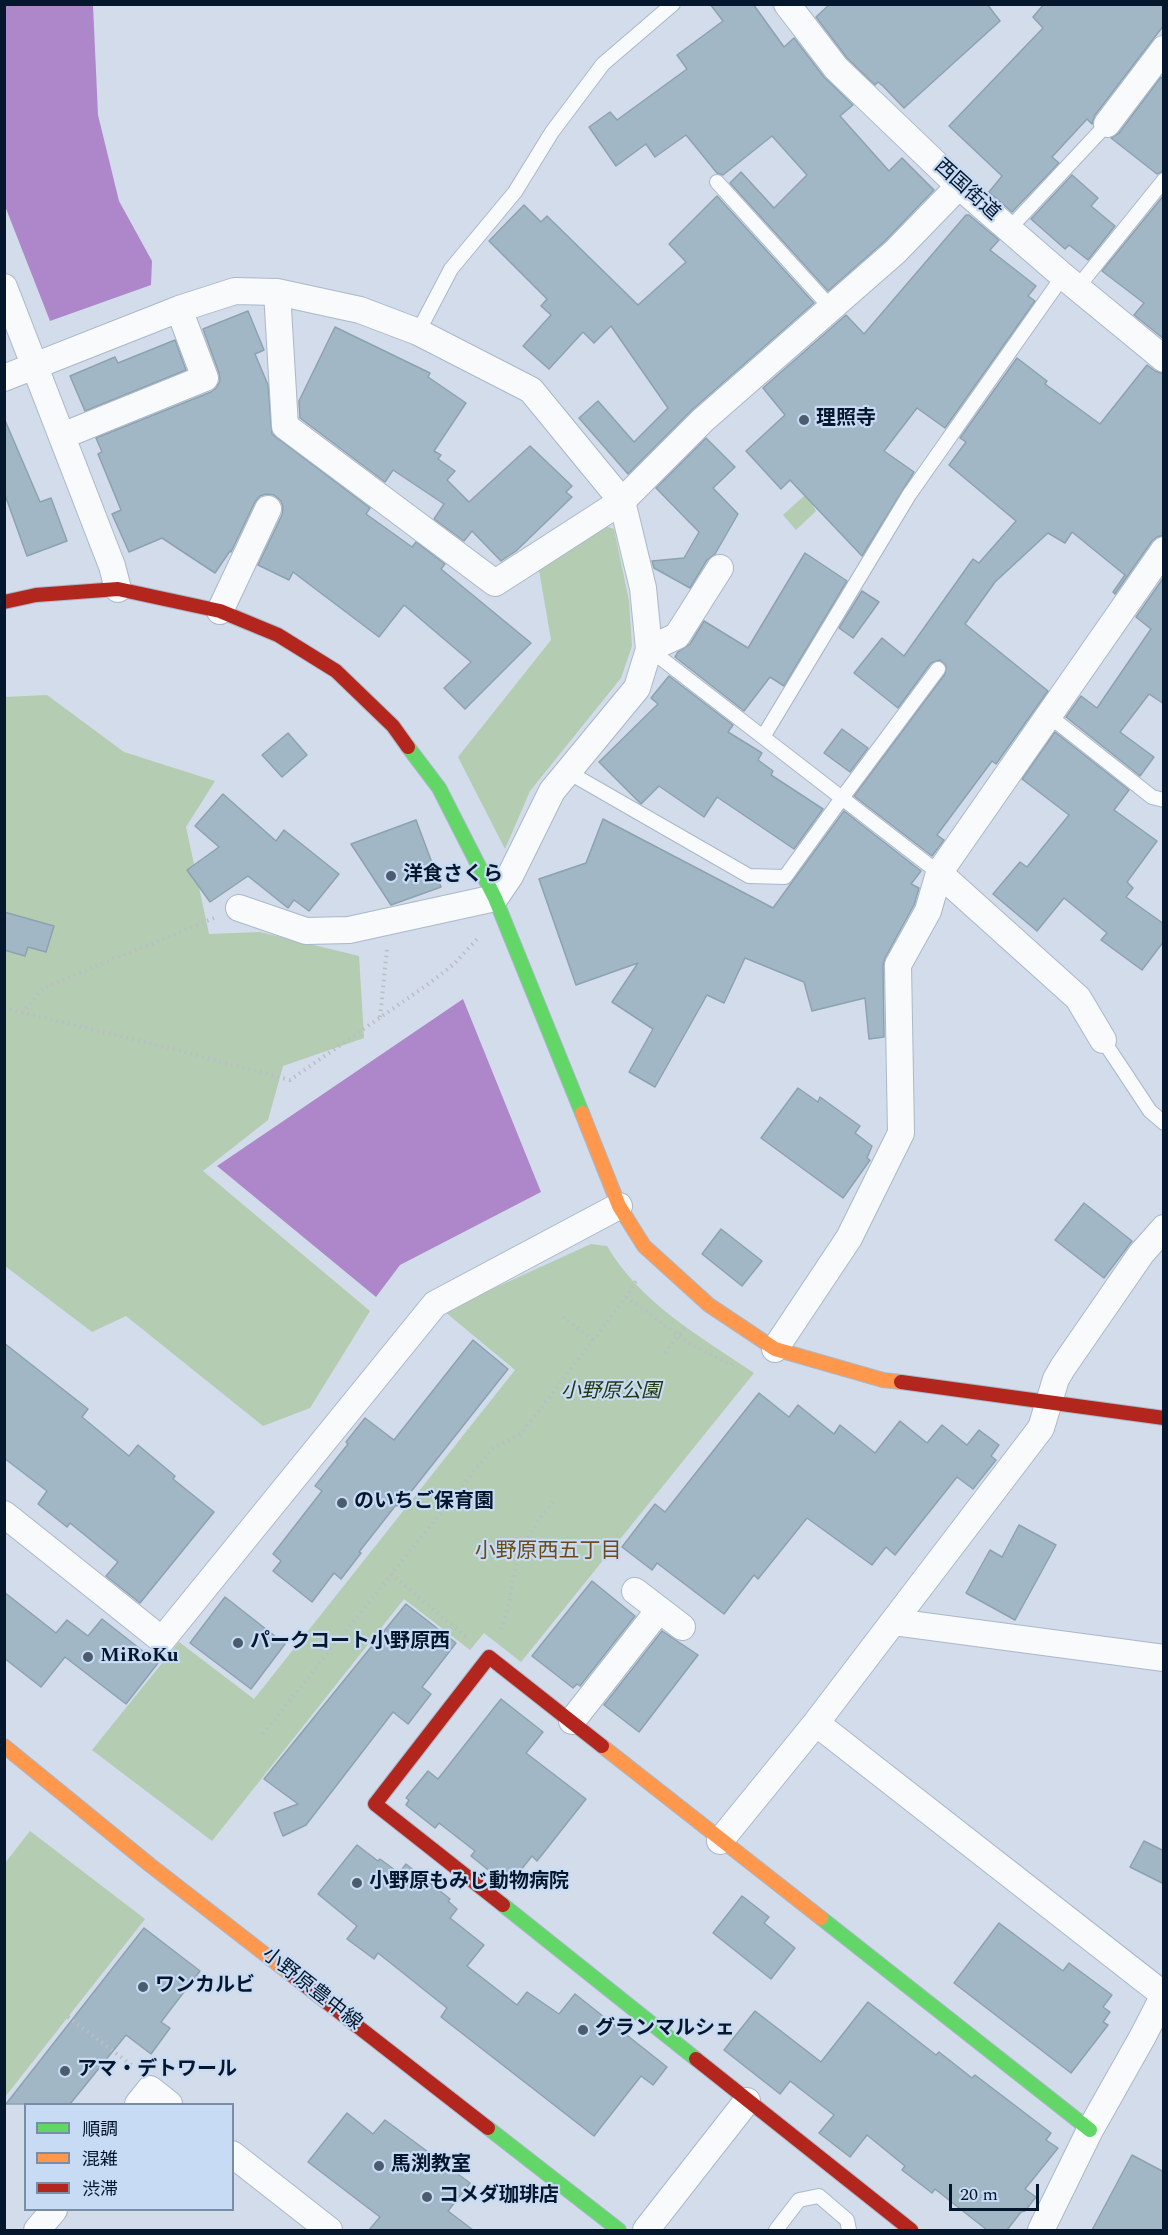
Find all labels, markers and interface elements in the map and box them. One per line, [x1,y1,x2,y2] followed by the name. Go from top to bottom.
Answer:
[928,155,1004,227] street label: 西国街道
[816,408,876,432] place label: 理照寺
[797,413,811,427] marker: 理照寺
[403,864,503,888] place label: 洋食さくら
[384,869,398,883] marker: 洋食さくら
[561,1381,661,1405] park label: 小野原公園
[354,1491,494,1515] place label: のいちご保育園
[335,1496,349,1510] marker: のいちご保育園
[475,1540,621,1566] district label: 小野原西五丁目
[250,1631,450,1655] place label: パークコート小野原西
[231,1636,245,1650] marker: パークコート小野原西
[100,1645,179,1669] place label: MiRoKu
[81,1650,95,1664] marker: MiRoKu
[369,1871,569,1895] place label: 小野原もみじ動物病院
[350,1876,364,1890] marker: 小野原もみじ動物病院
[256,1944,366,2036] street label: 小野原豊中線
[155,1975,255,1999] place label: ワンカルビ
[136,1980,150,1994] marker: ワンカルビ
[595,2018,735,2042] place label: グランマルシェ
[576,2023,590,2037] marker: グランマルシェ
[77,2059,237,2083] place label: アマ・デトワール
[58,2064,72,2078] marker: アマ・デトワール
[24,2103,234,2211] legend
[82,2116,118,2143] text: 順調
[82,2146,118,2173] text: 混雑
[391,2154,471,2178] place label: 馬渕教室
[372,2159,386,2173] marker: 馬渕教室
[952,2172,1042,2210] scale bar
[82,2176,118,2203] text: 渋滞
[960,2181,998,2208] text: 20 m
[439,2185,559,2209] place label: コメダ珈琲店
[420,2190,434,2204] marker: コメダ珈琲店

